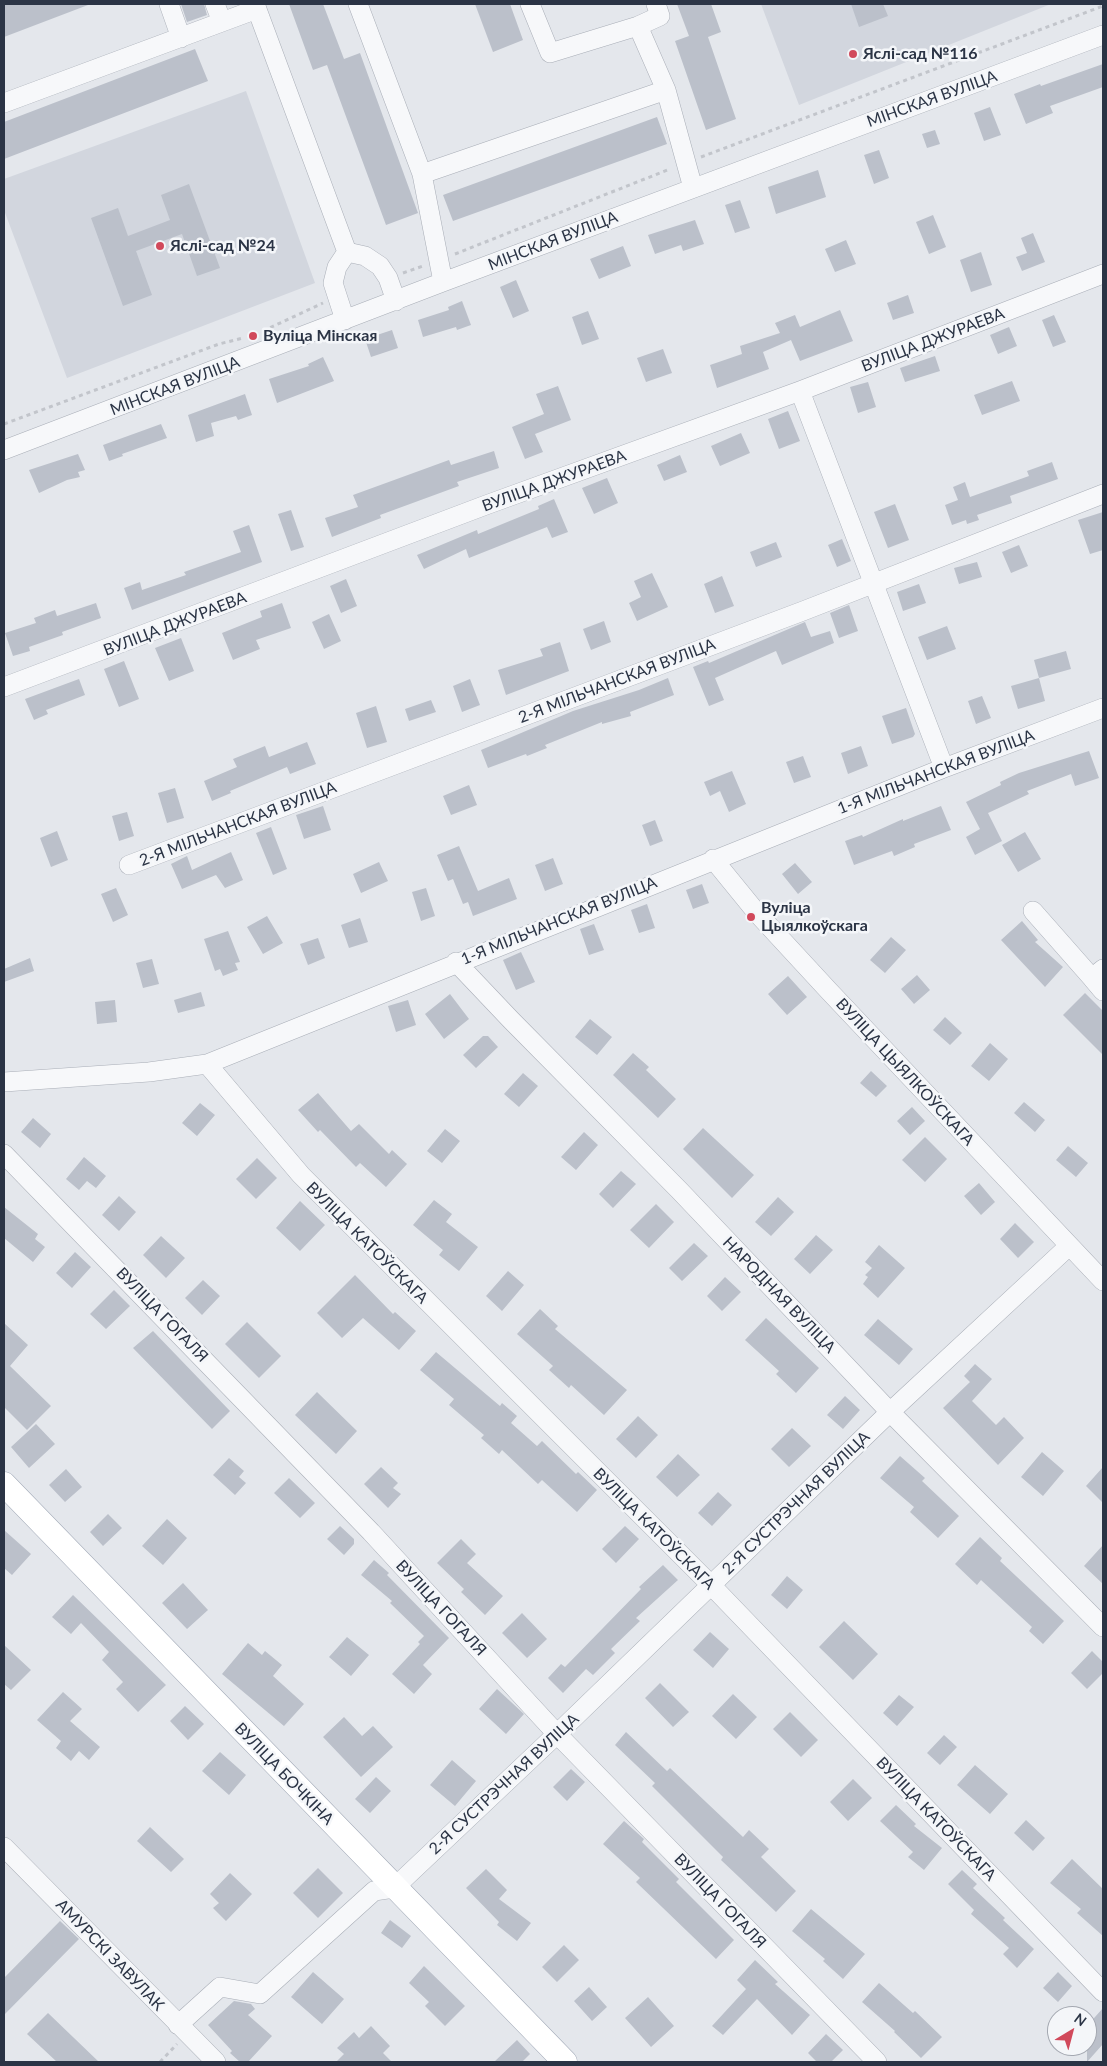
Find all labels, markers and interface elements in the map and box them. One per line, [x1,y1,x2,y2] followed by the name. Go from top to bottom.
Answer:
[863,44,977,64] place label: Яслі-сад №116
[847,48,859,60] marker: Яслі-сад №116
[864,67,1000,131] street label: МІНСКАЯ ВУЛІЦА
[486,207,620,275] street label: МІНСКАЯ ВУЛІЦА
[170,236,275,256] place label: Яслі-сад №24
[154,240,166,252] marker: Яслі-сад №24
[859,304,1007,376] street label: ВУЛІЦА ДЖУРАЕВА
[263,326,377,346] place label: Вуліца Мінская
[247,330,259,342] marker: Вуліца Мінская
[108,352,242,420] street label: МІНСКАЯ ВУЛІЦА
[479,446,629,516] street label: ВУЛІЦА ДЖУРАЕВА
[101,588,249,660] street label: ВУЛІЦА ДЖУРАЕВА
[516,635,718,727] street label: 2-Я МІЛЬЧАНСКАЯ ВУЛІЦА
[835,726,1037,818] street label: 1-Я МІЛЬЧАНСКАЯ ВУЛІЦА
[137,778,339,870] street label: 2-Я МІЛЬЧАНСКАЯ ВУЛІЦА
[458,873,660,969] street label: 1-Я МІЛЬЧАНСКАЯ ВУЛІЦА
[761,898,868,936] place label: Вуліца Цыялкоўскага
[745,911,757,923] marker: Вуліца Цыялкоўскага
[832,994,978,1150] street label: ВУЛІЦА ЦЫЯЛКОЎСКАГА
[302,1178,432,1308] street label: ВУЛІЦА КАТОЎСКАГА
[719,1233,839,1357] street label: НАРОДНАЯ ВУЛІЦА
[112,1264,212,1366] street label: ВУЛІЦА ГОГАЛЯ
[718,1427,874,1579] street label: 2-Я СУСТРЭЧНАЯ ВУЛІЦА
[589,1464,719,1594] street label: ВУЛІЦА КАТОЎСКАГА
[392,1556,490,1660] street label: ВУЛІЦА ГОГАЛЯ
[425,1710,583,1858] street label: 2-Я СУСТРЭЧНАЯ ВУЛІЦА
[230,1719,338,1829] street label: ВУЛІЦА БОЧКІНА
[872,1753,1000,1885] street label: ВУЛІЦА КАТОЎСКАГА
[670,1850,770,1952] street label: ВУЛІЦА ГОГАЛЯ
[52,1895,168,2015] street label: АМУРСКІ ЗАВУЛАК
[1047,2006,1097,2056] north arrow
[1071,2009,1090,2029] text: N

